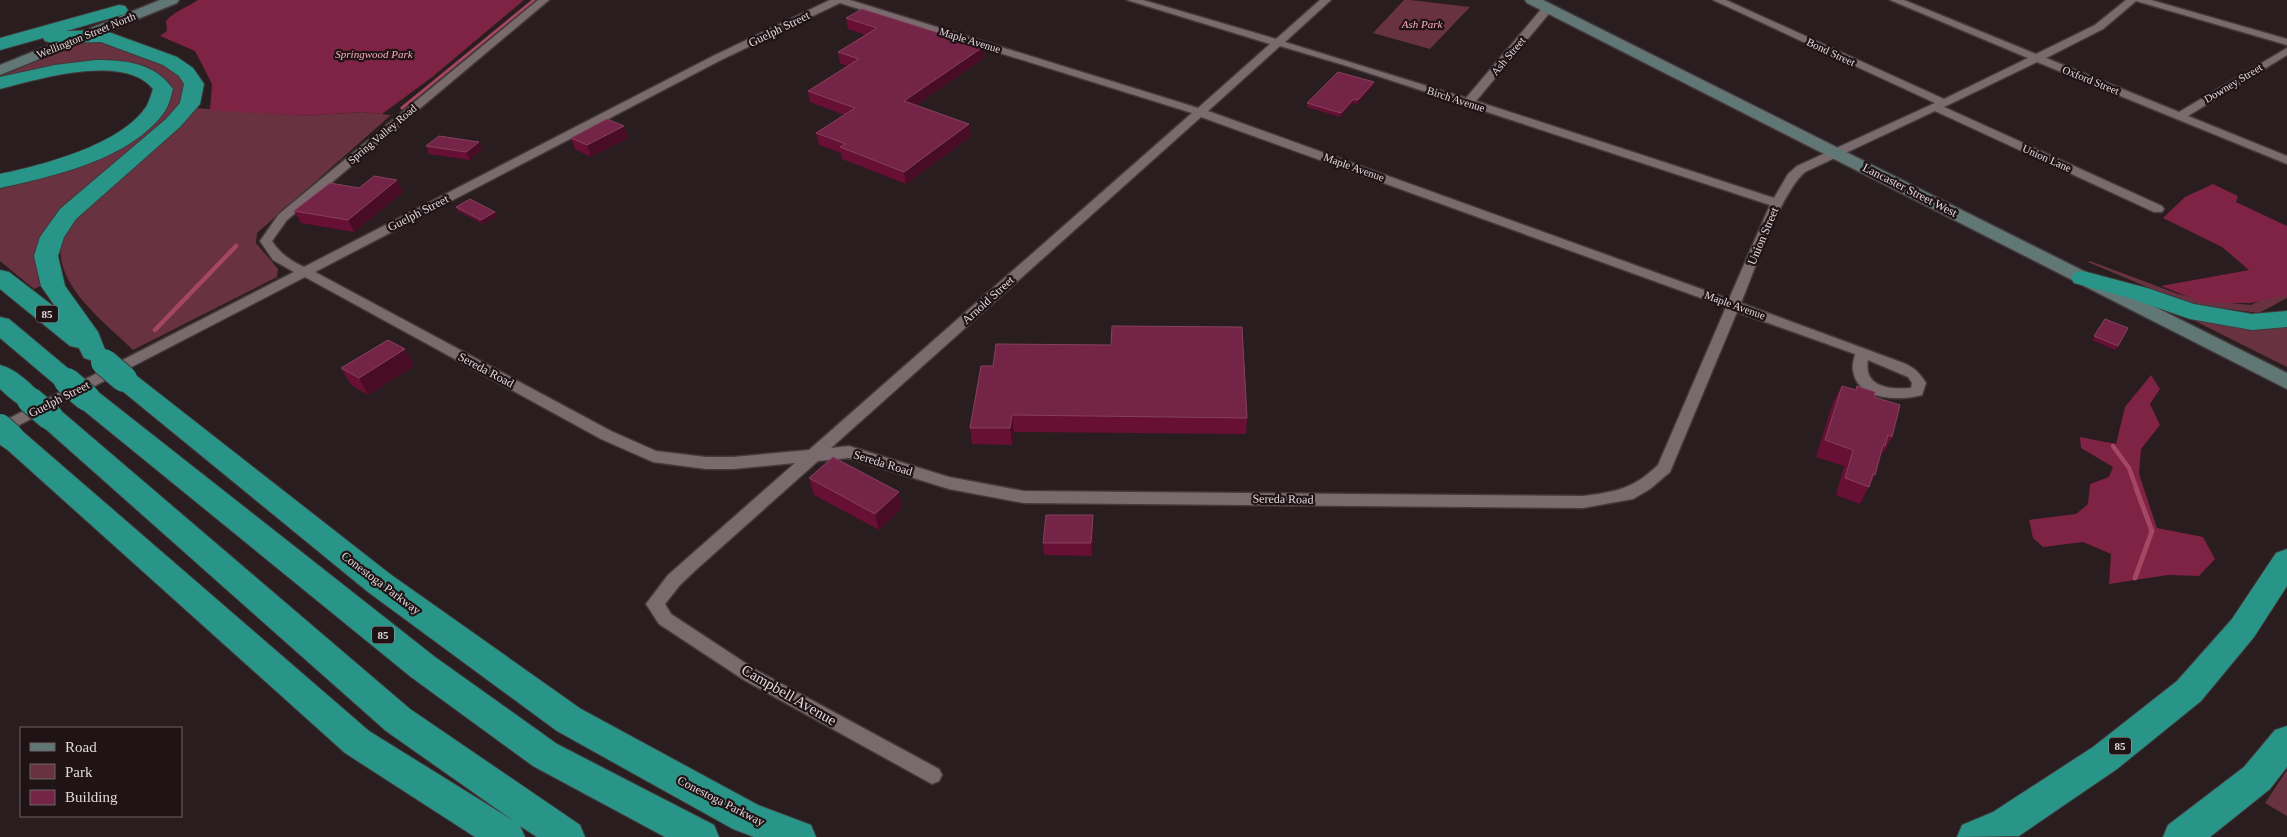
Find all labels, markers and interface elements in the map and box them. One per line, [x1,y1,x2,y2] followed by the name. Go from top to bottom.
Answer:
[746,8,812,50] street label: Guelph Street
[35,10,138,60] street label: Wellington Street North
[1401,18,1443,30] park label: Ash Park
[938,25,1002,55] street label: Maple Avenue
[1489,34,1527,78] street label: Ash Street
[1805,36,1857,68] street label: Bond Street
[335,48,414,60] park label: Springwood Park
[2202,61,2264,105] street label: Downey Street
[2061,63,2121,97] street label: Oxford Street
[1426,84,1486,114] street label: Birch Avenue
[345,101,419,166] street label: Spring Valley Road
[2021,142,2073,174] street label: Union Lane
[1322,150,1386,184] street label: Maple Avenue
[1860,160,1960,220] street label: Lancaster Street West
[385,191,451,234] street label: Guelph Street
[1745,205,1782,267] street label: Union Street
[959,273,1017,327] street label: Arnold Street
[1703,288,1767,322] street label: Maple Avenue
[36,306,58,322] road number: 85
[456,350,516,390] street label: Sereda Road
[26,377,92,420] street label: Guelph Street
[852,447,914,479] street label: Sereda Road
[1252,491,1314,507] street label: Sereda Road
[339,549,423,617] street label: Conestoga Parkway
[372,626,394,644] road number: 85
[739,661,840,729] street label: Campbell Avenue
[20,727,182,817] legend
[2109,738,2131,754] road number: 85
[65,739,97,755] text: Road
[65,764,93,780] text: Park
[675,773,767,829] street label: Conestoga Parkway
[65,789,118,805] text: Building

